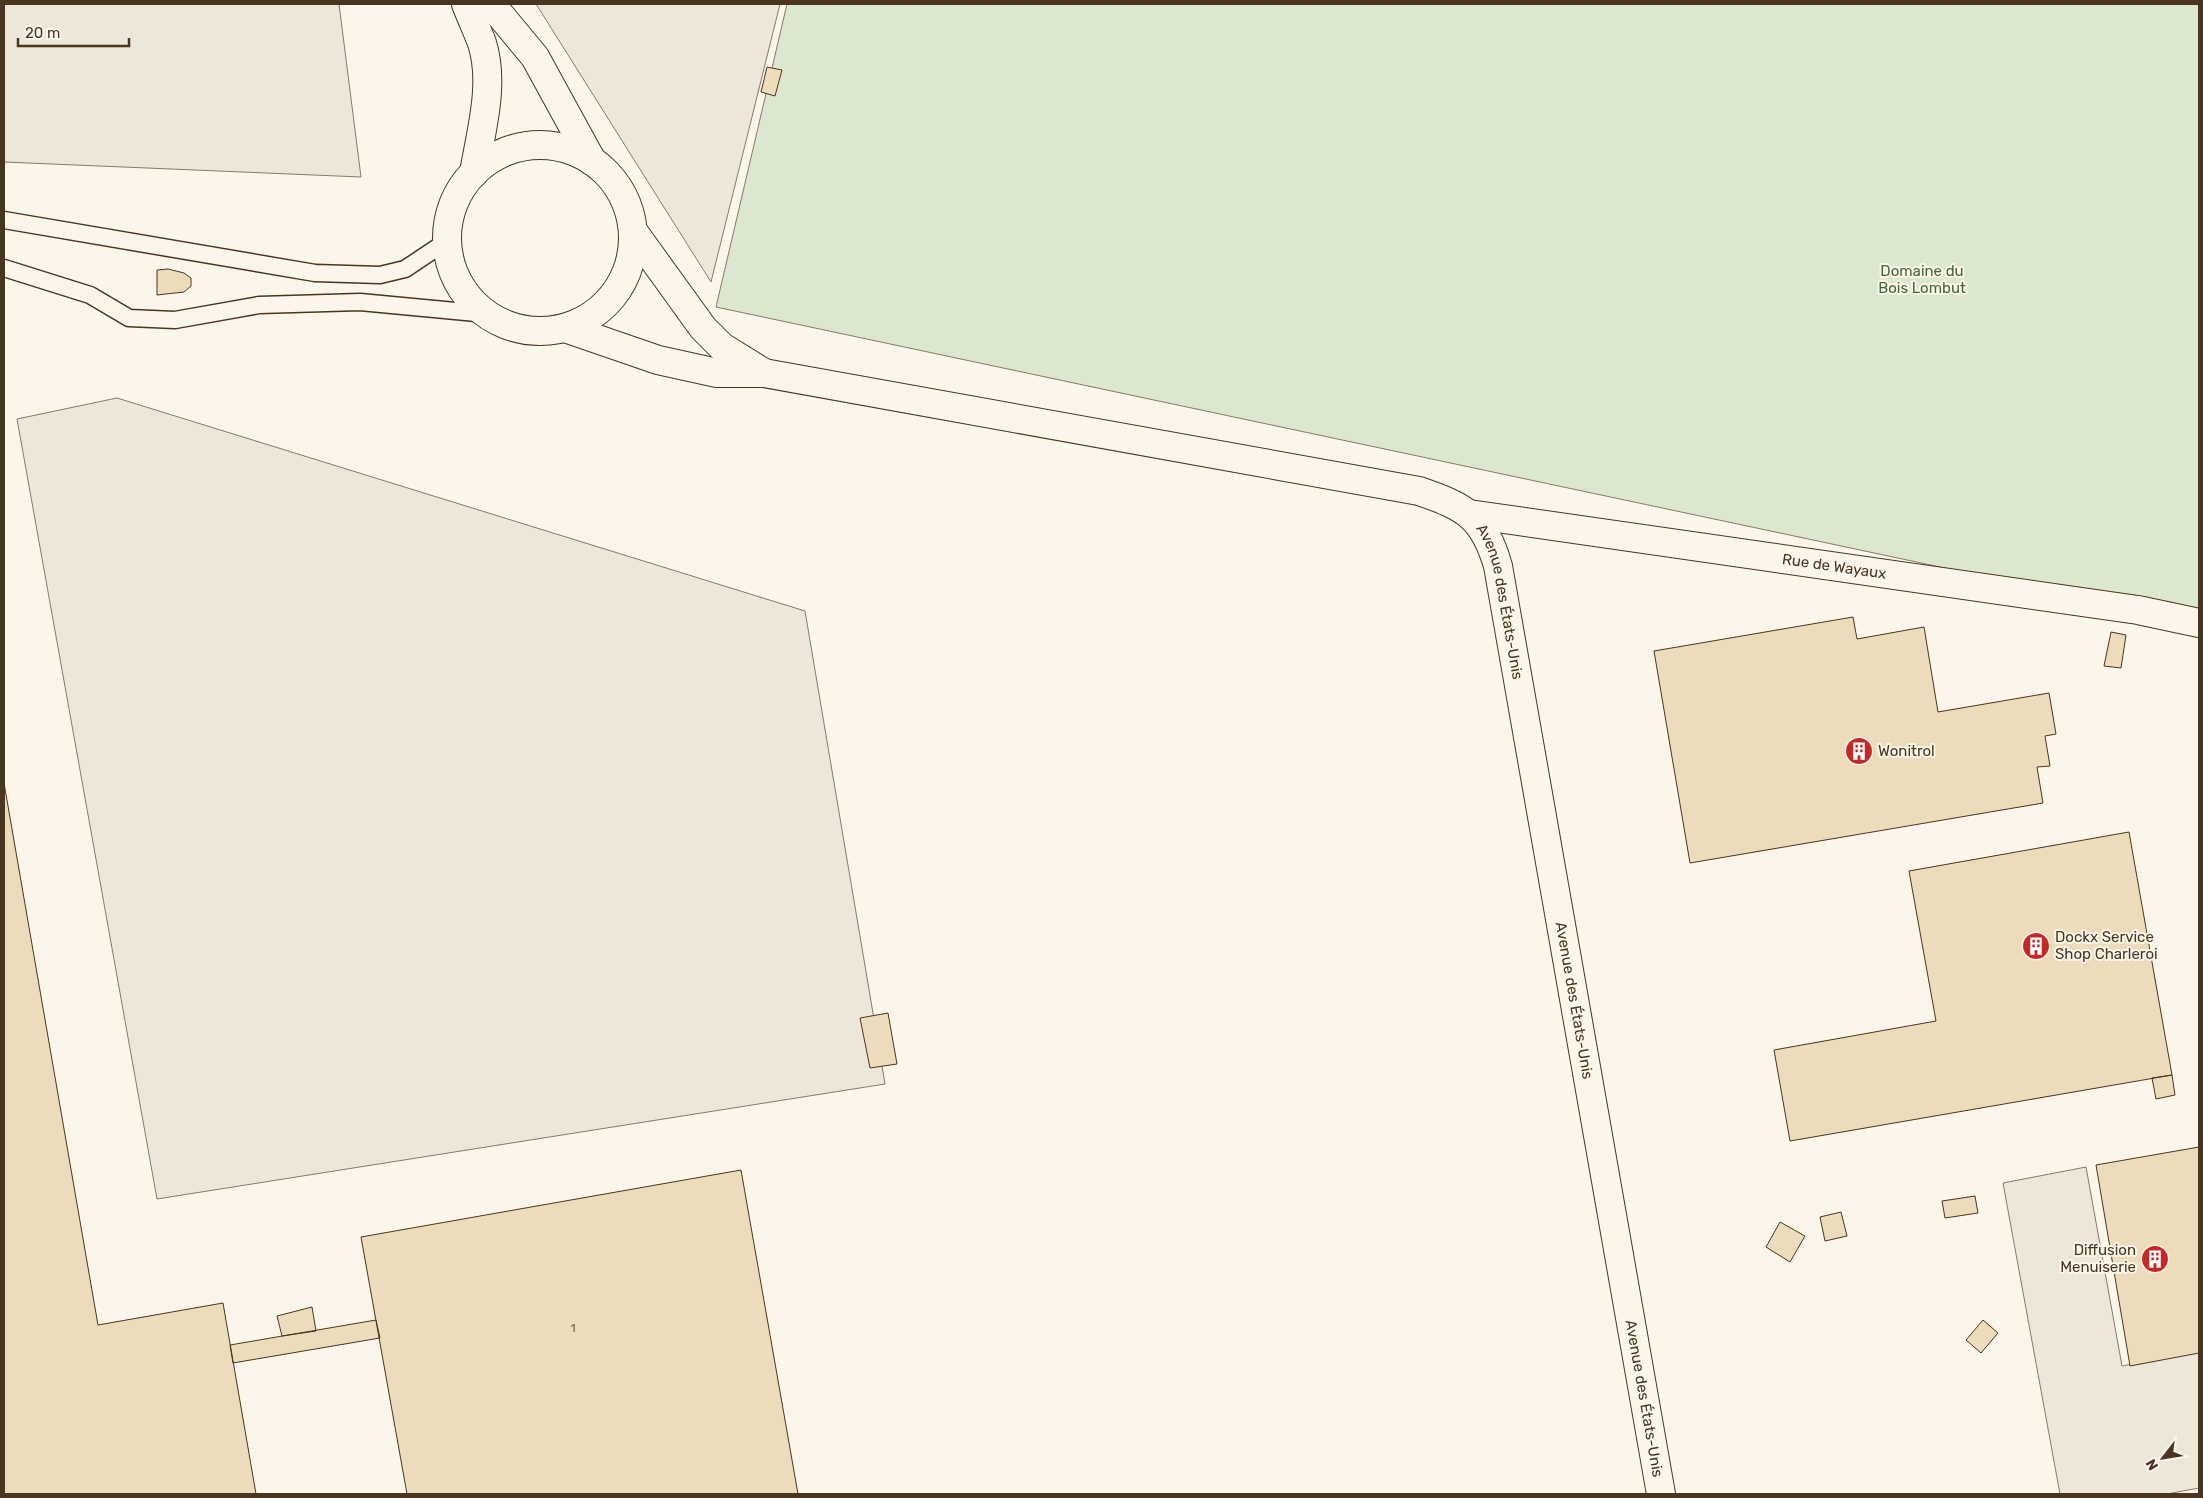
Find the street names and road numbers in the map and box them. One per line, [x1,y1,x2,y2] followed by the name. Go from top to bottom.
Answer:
[1472,520,1527,681] street label: Avenue des États-Unis
[1781,550,1887,583] street label: Rue de Wayaux
[1552,920,1597,1081] street label: Avenue des États-Unis
[1622,1318,1667,1479] street label: Avenue des États-Unis

